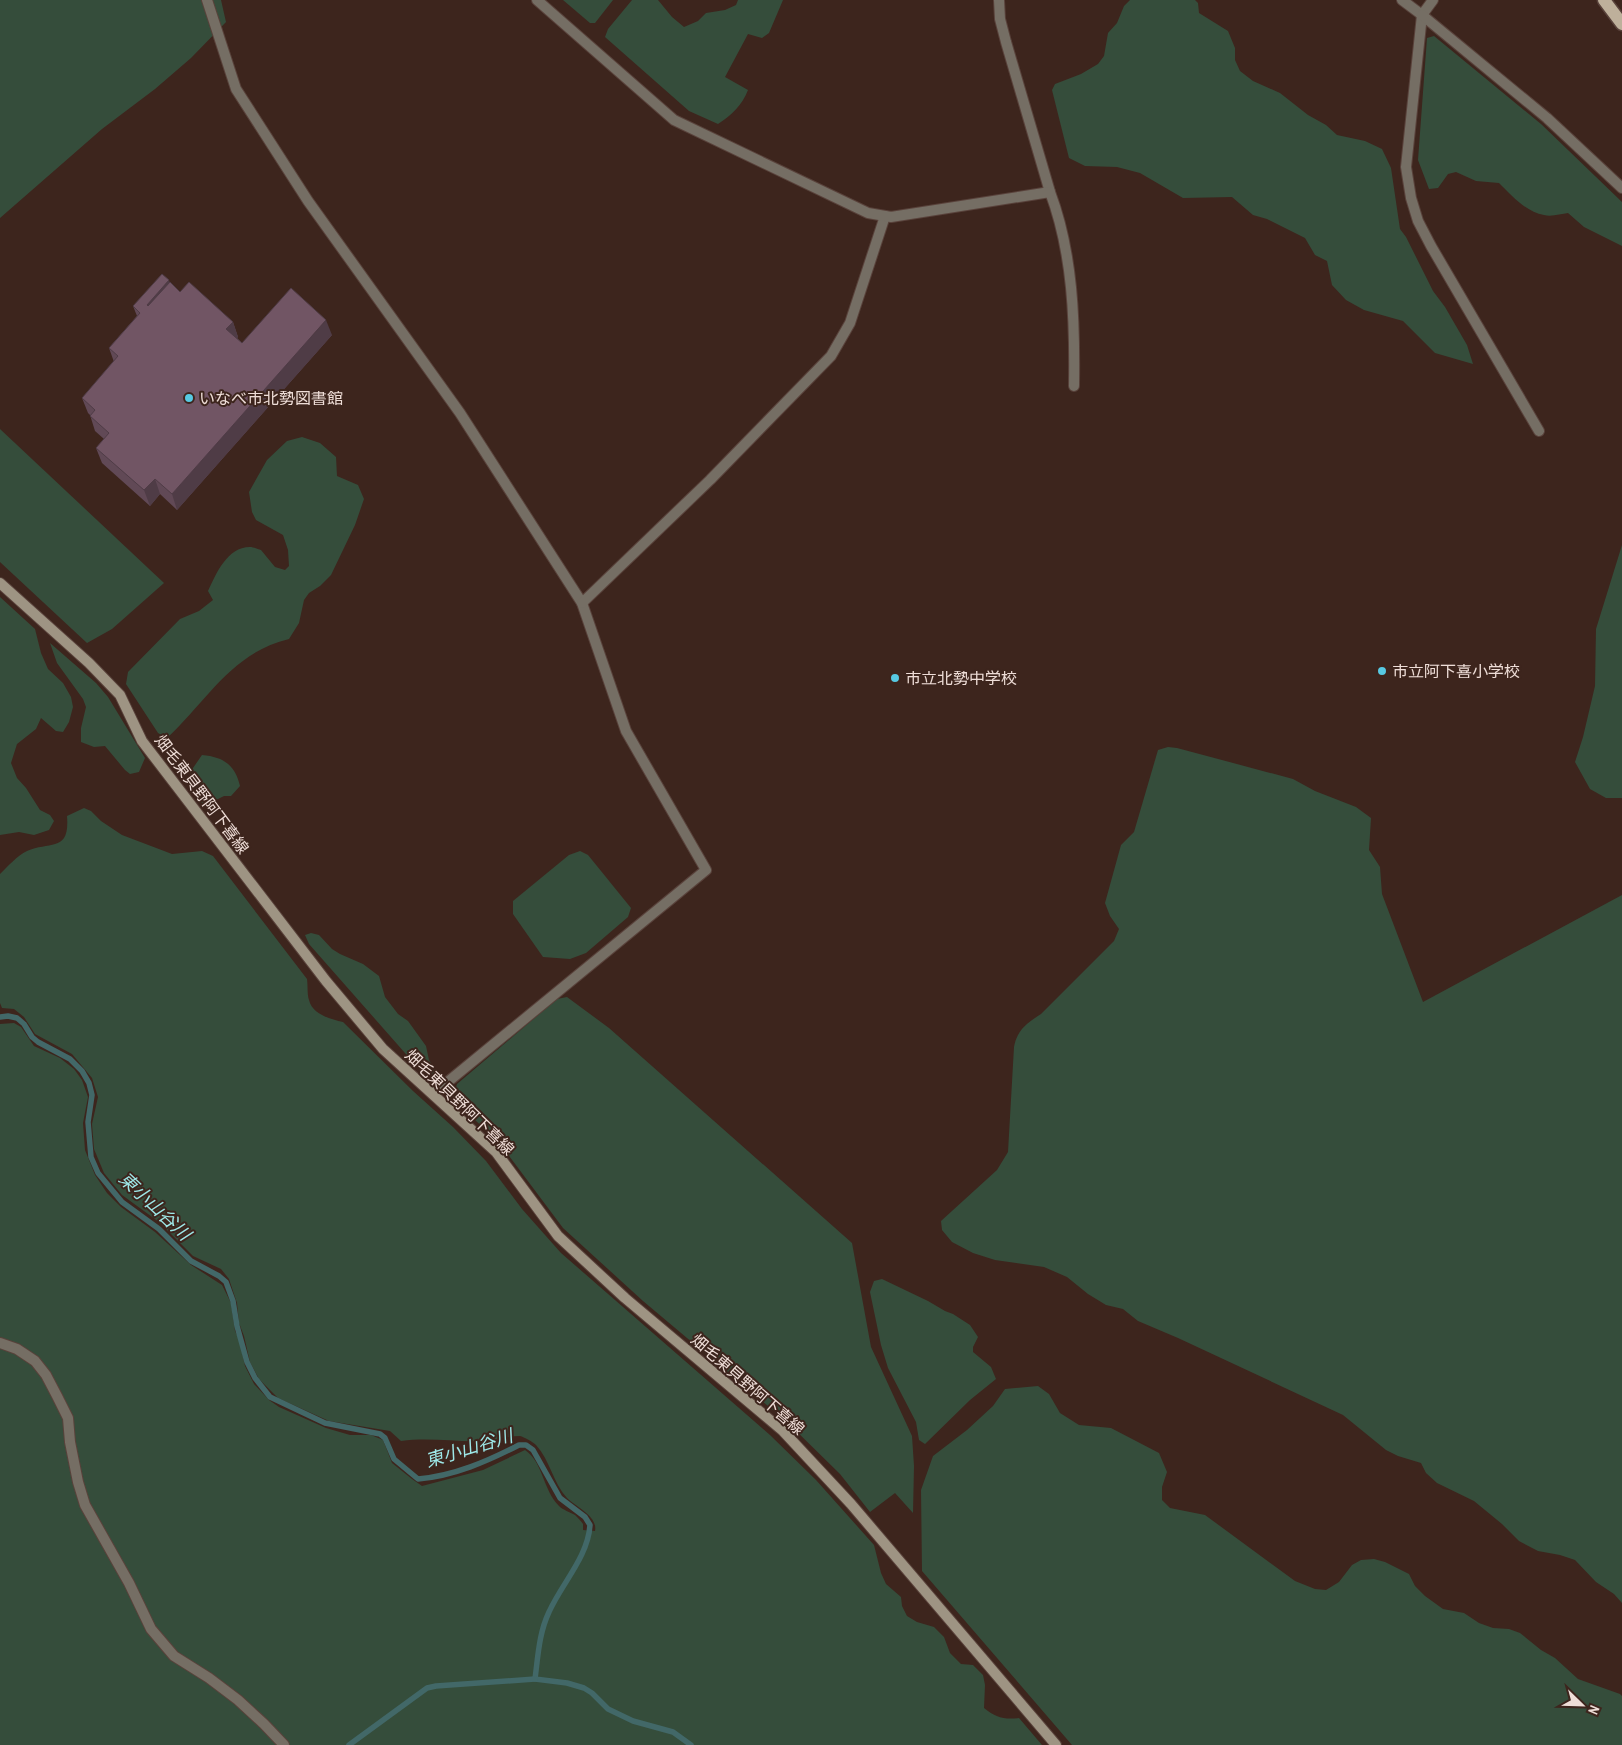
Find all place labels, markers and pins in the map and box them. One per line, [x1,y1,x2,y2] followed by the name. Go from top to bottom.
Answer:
[199,387,343,409] place label: いなべ市北勢図書館
[183,392,195,404] marker: いなべ市北勢図書館
[1392,660,1520,682] place label: 市立阿下喜小学校
[1376,665,1388,677] marker: 市立阿下喜小学校
[905,667,1017,689] place label: 市立北勢中学校
[889,672,901,684] marker: 市立北勢中学校

